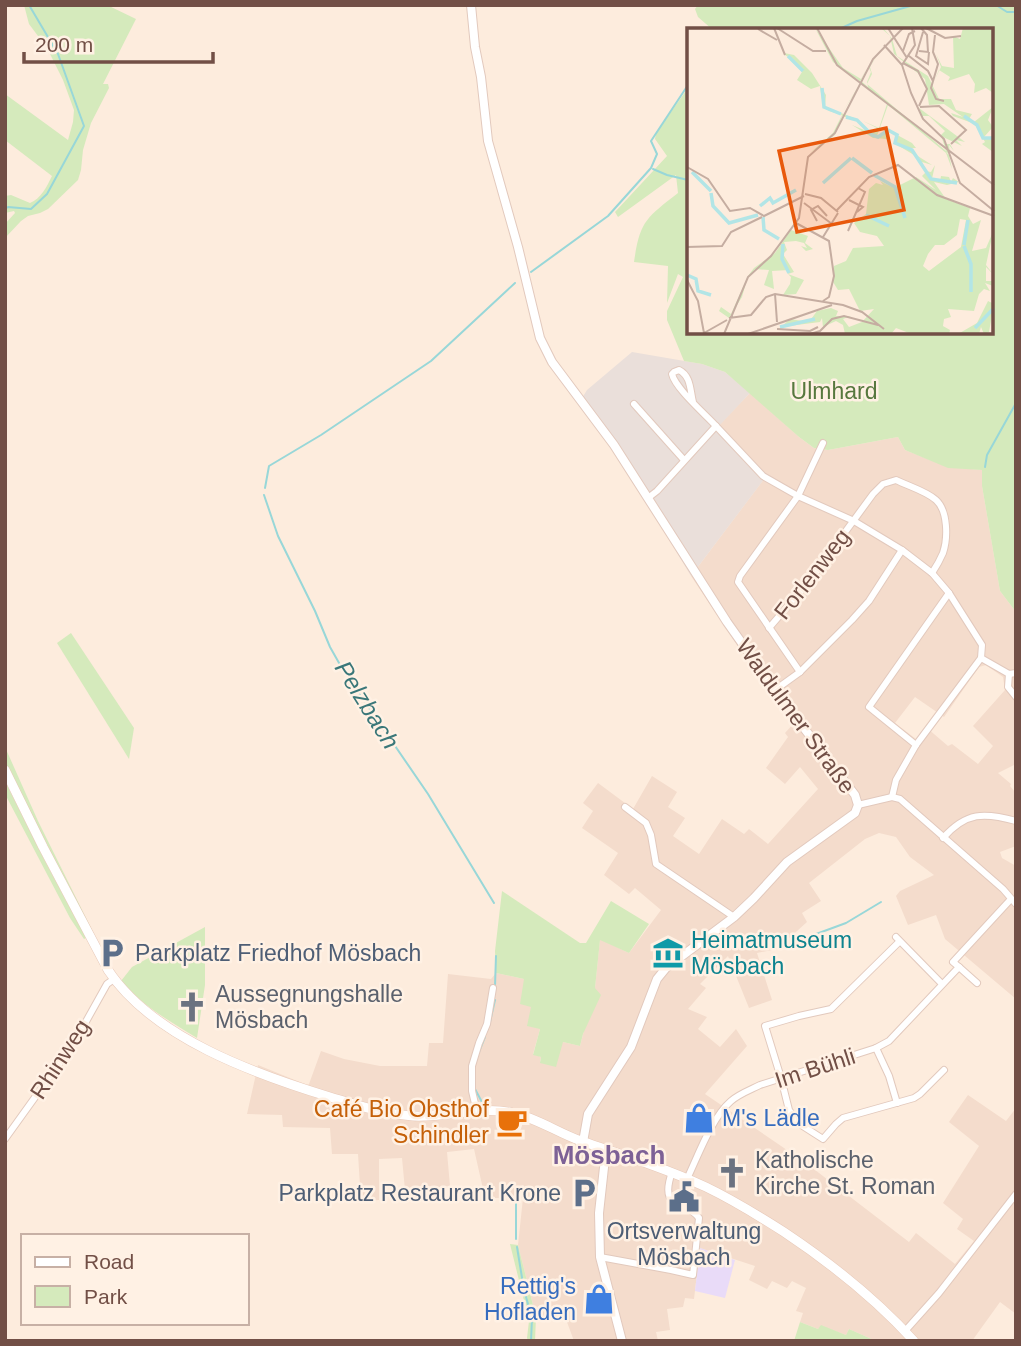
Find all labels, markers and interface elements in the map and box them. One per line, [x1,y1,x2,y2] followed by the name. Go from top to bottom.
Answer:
[24,21,214,65] scale bar
[687,28,993,334] inset map
[35,33,93,56] text: 200 m
[791,378,877,404] park label: Ulmhard
[769,524,855,624] street label: Forlenweg
[731,634,861,798] street label: Waldulmer Straße
[330,656,405,754] water label: Pelzbach
[691,927,852,979] place label: Heimatmuseum Mösbach
[95,936,129,970] parking icon: Parkplatz Friedhof Mösbach
[651,936,685,970] museum icon: Heimatmuseum Mösbach
[135,940,421,966] place label: Parkplatz Friedhof Mösbach
[215,981,403,1033] place label: Aussegnungshalle Mösbach
[175,990,209,1024] church icon: Aussegnungshalle Mösbach
[25,1014,95,1104] street label: Rhinweg
[771,1043,859,1093] street label: Im Bühli
[314,1096,490,1148] place label: Café Bio Obsthof Schindler
[682,1101,716,1135] shop icon: M's Lädle
[495,1105,529,1139] cafe icon: Café Bio Obsthof Schindler
[722,1105,820,1131] place label: M's Lädle
[553,1140,665,1170] district label: Mösbach
[755,1147,935,1199] place label: Katholische Kirche St. Roman
[715,1156,749,1190] church icon: Katholische Kirche St. Roman
[567,1176,601,1210] parking icon: Parkplatz Restaurant Krone
[278,1180,561,1206] place label: Parkplatz Restaurant Krone
[667,1180,701,1214] public building icon: Ortsverwaltung Mösbach
[607,1218,761,1270] place label: Ortsverwaltung Mösbach
[21,1234,248,1325] legend
[84,1250,134,1273] text: Road
[484,1273,576,1325] place label: Rettig's Hofladen
[582,1282,616,1316] shop icon: Rettig's Hofladen
[84,1285,128,1308] text: Park

